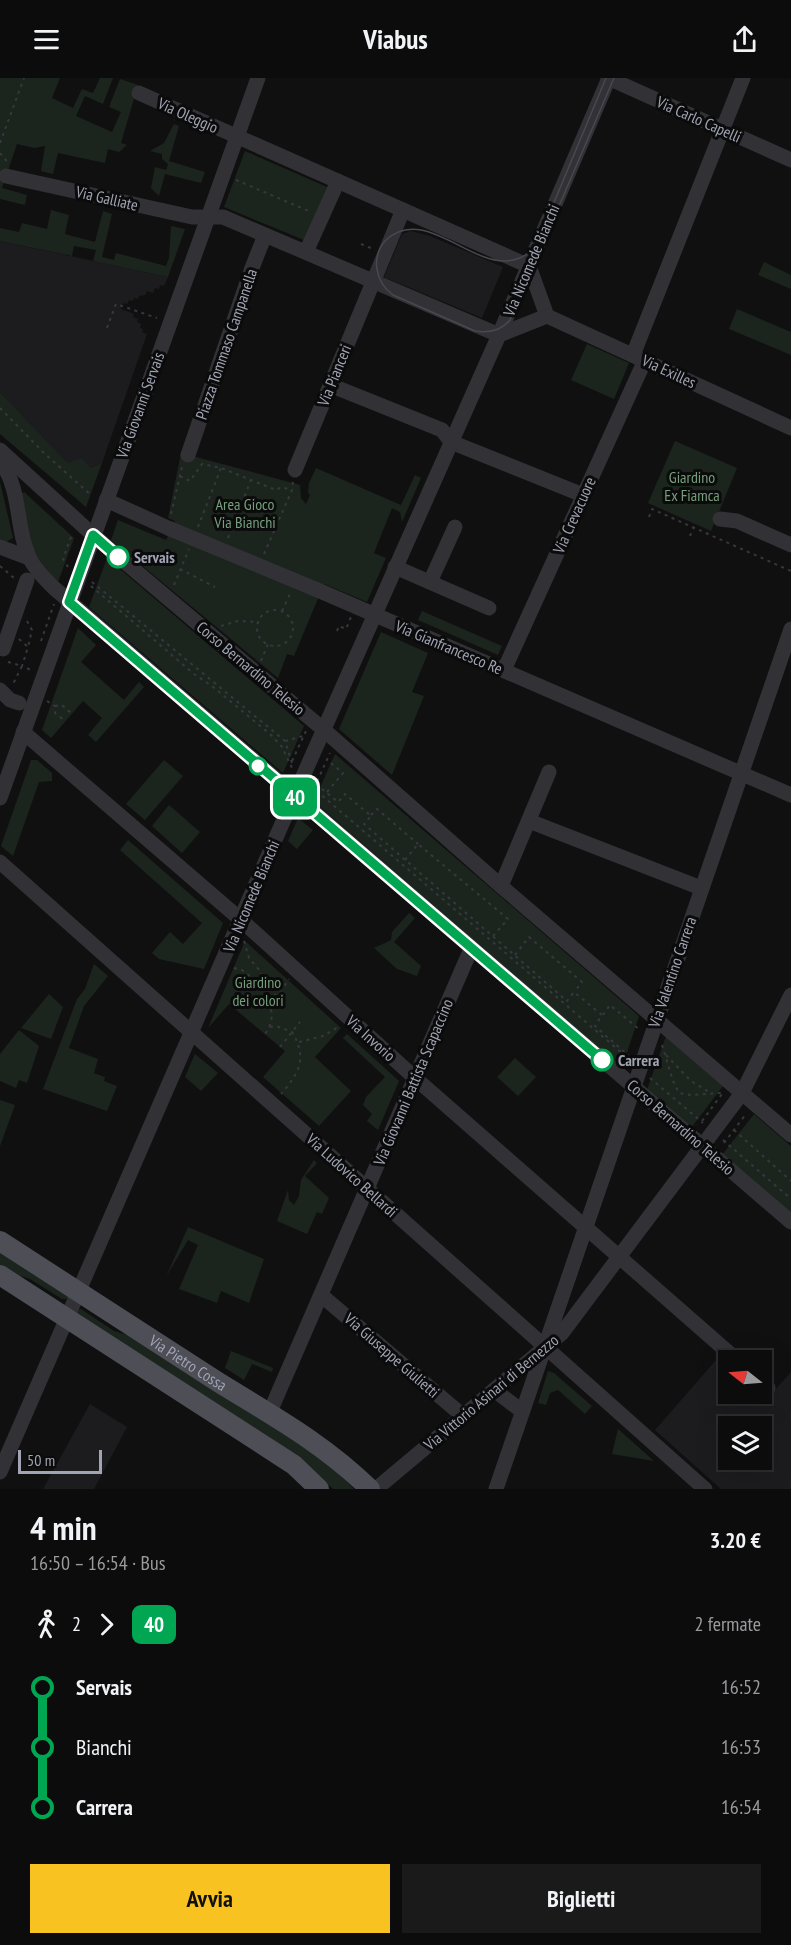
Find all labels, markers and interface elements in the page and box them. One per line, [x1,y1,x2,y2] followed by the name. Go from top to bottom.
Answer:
[363,22,428,56] text: Viabus
[30,23,63,56] icon: menu
[728,23,761,56] icon: share
[653,91,744,147] street label: Via Carlo Capelli
[154,92,221,137] street label: Via Oleggio
[73,181,140,215] street label: Via Galliate
[498,201,564,320] street label: Via Nicomede Bianchi
[191,266,261,422] street label: Piazza Tommaso Campanella
[312,341,355,410] street label: Via Pianceri
[111,349,168,462] street label: Via Giovanni Servais
[638,349,699,392] street label: Via Exilles
[664,467,720,505] park label: Giardino Ex Fiamca
[548,474,600,557] street label: Via Crevacuore
[213,494,276,532] park label: Area Gioco Via Bianchi
[107,546,129,568] marker: Servais
[134,547,175,567] place label: Servais
[392,615,505,679] street label: Via Gianfrancesco Re
[193,617,309,719] street label: Corso Bernardino Telesio
[249,757,267,775] unlabelled marker
[268,778,322,816] line badge: 40
[285,784,305,811] text: 40
[218,837,284,956] street label: Via Nicomede Bianchi
[643,914,700,1031] street label: Via Valentino Carrera
[232,972,284,1010] park label: Giardino dei colori
[368,996,457,1169] street label: Via Giovanni Battista Scapaccino
[342,1010,400,1065] street label: Via Invorio
[591,1049,613,1071] marker: Carrera
[618,1050,660,1070] place label: Carrera
[623,1075,739,1179] street label: Corso Bernardino Telesio
[301,1128,402,1221] street label: Via Ludovico Bellardi
[340,1308,444,1402] street label: Via Giuseppe Giulietti
[145,1330,231,1395] street label: Via Pietro Cossa
[419,1330,562,1455] street label: Via Vittorio Asinari di Bernezzo
[718,1350,772,1404] north arrow
[718,1350,772,1470] map controls
[718,1416,772,1470] button: layers
[18,1447,102,1474] scale bar
[27,1450,55,1470] text: 50 m
[30,1506,97,1549] text: 4 min
[710,1526,761,1554] text: 3.20 €
[30,1550,165,1576] text: 16:50 – 16:54 · Bus
[30,1608,63,1641] icon: walk
[90,1608,123,1641] icon: forward
[72,1611,81,1637] text: 2
[144,1611,164,1638] text: 40
[694,1611,761,1637] text: 2 fermate
[76,1673,132,1701] text: Servais
[721,1674,761,1700] text: 16:52
[76,1733,132,1761] text: Bianchi
[721,1734,761,1760] text: 16:53
[76,1793,133,1821] text: Carrera
[721,1794,761,1820] text: 16:54
[30,1864,390,1933] button: Avvia
[402,1864,761,1933] button: Biglietti

